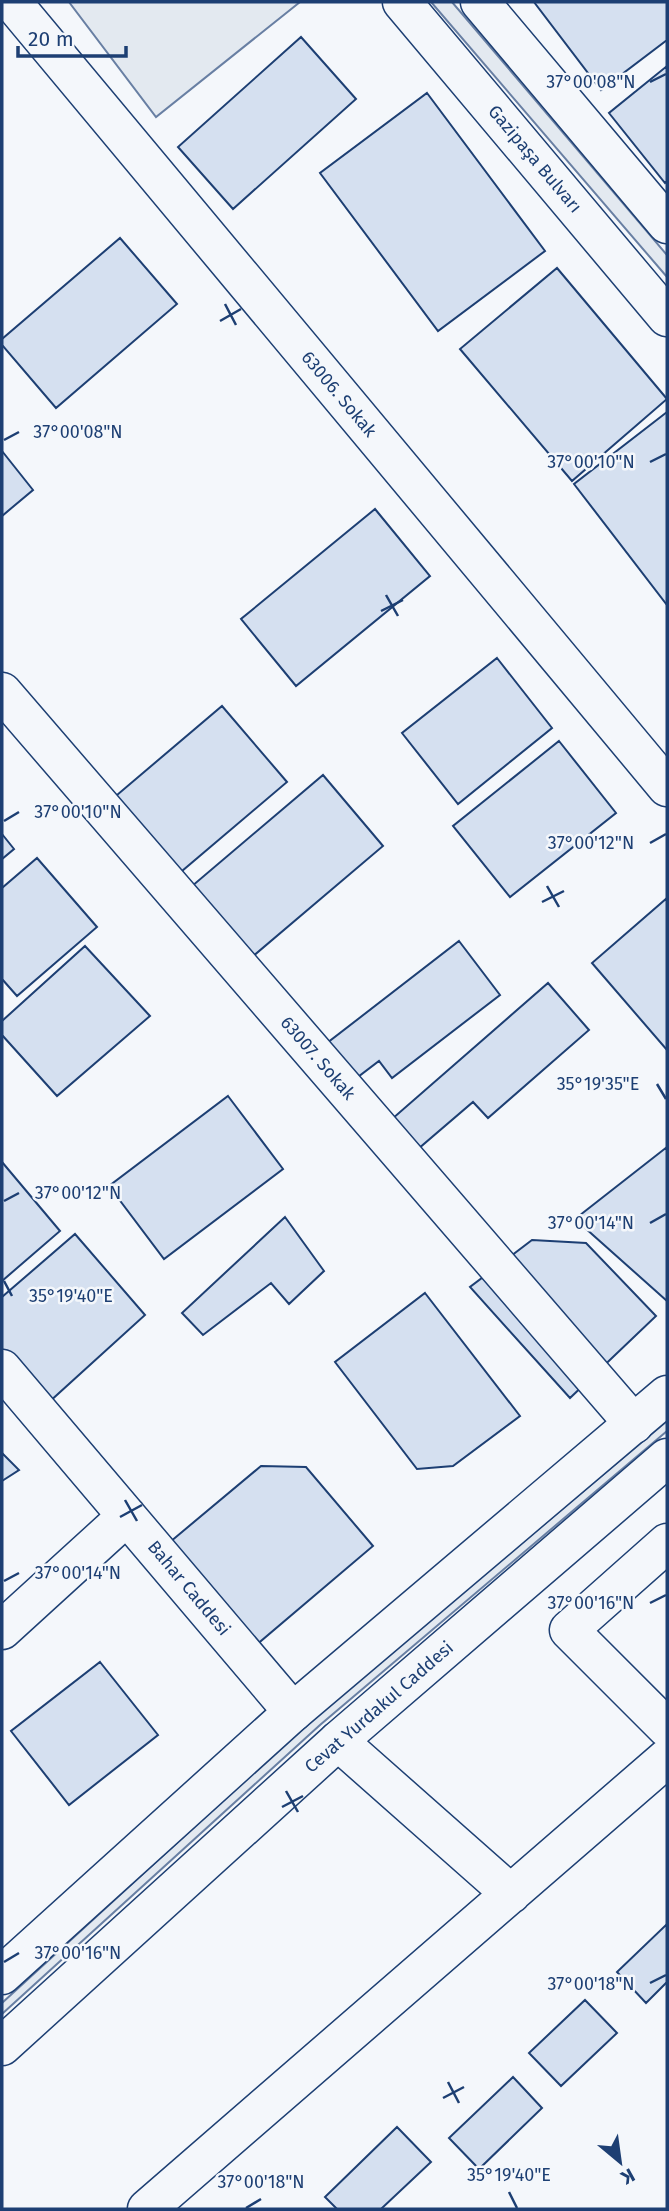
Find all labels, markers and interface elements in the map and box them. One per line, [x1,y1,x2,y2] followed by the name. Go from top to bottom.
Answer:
[18,14,126,58] scale bar
[28,26,74,52] text: 20 m
[546,71,636,93] text: 37°00'08"N
[484,101,586,217] street label: Gazipaşa Bulvarı
[297,347,382,442] street label: 63006. Sokak
[33,421,123,443] text: 37°00'08"N
[547,451,635,473] text: 37°00'10"N
[34,801,122,823] text: 37°00'10"N
[548,832,634,854] text: 37°00'12"N
[276,1012,361,1105] street label: 63007. Sokak
[557,1073,639,1095] text: 35°19'35"E
[35,1182,121,1204] text: 37°00'12"N
[548,1212,634,1234] text: 37°00'14"N
[29,1285,113,1307] text: 35°19'40"E
[143,1536,235,1640] street label: Bahar Caddesi
[35,1562,121,1584] text: 37°00'14"N
[548,1592,634,1614] text: 37°00'16"N
[300,1636,458,1778] street label: Cevat Yurdakul Caddesi
[35,1942,121,1964] text: 37°00'16"N
[547,1973,635,1995] text: 37°00'18"N
[585,2127,655,2197] north arrow
[616,2163,639,2190] text: K
[467,2164,551,2186] text: 35°19'40"E
[217,2171,305,2193] text: 37°00'18"N

